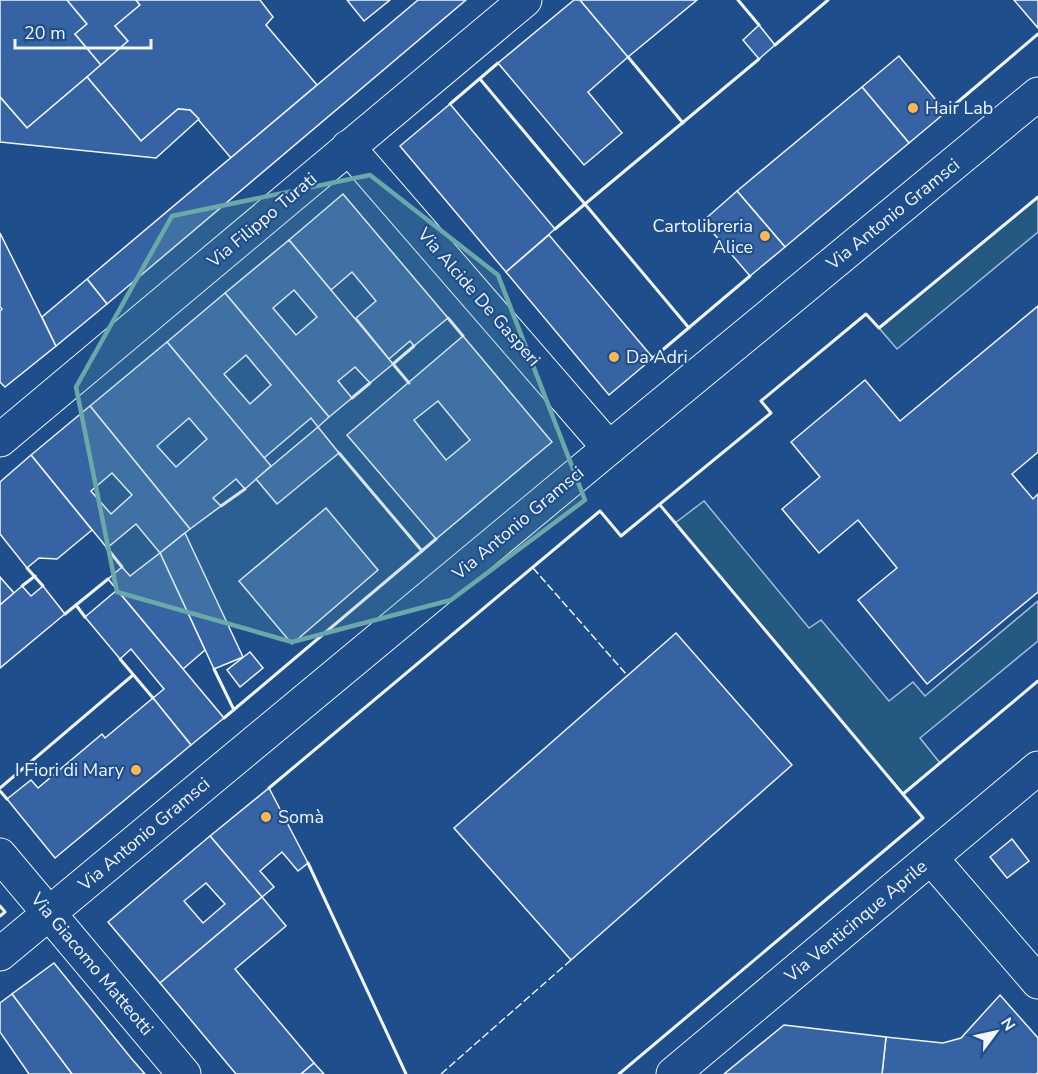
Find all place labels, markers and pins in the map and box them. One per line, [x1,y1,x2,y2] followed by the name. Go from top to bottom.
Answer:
[925,96,993,120] place label: Hair Lab
[906,101,920,115] marker: Hair Lab
[652,214,753,259] place label: Cartolibreria Alice
[758,229,772,243] marker: Cartolibreria Alice
[626,345,688,369] place label: Da Adri
[607,350,621,364] marker: Da Adri
[15,758,125,782] place label: I Fiori di Mary
[129,763,143,777] marker: I Fiori di Mary
[278,805,324,829] place label: Somà
[259,810,273,824] marker: Somà

